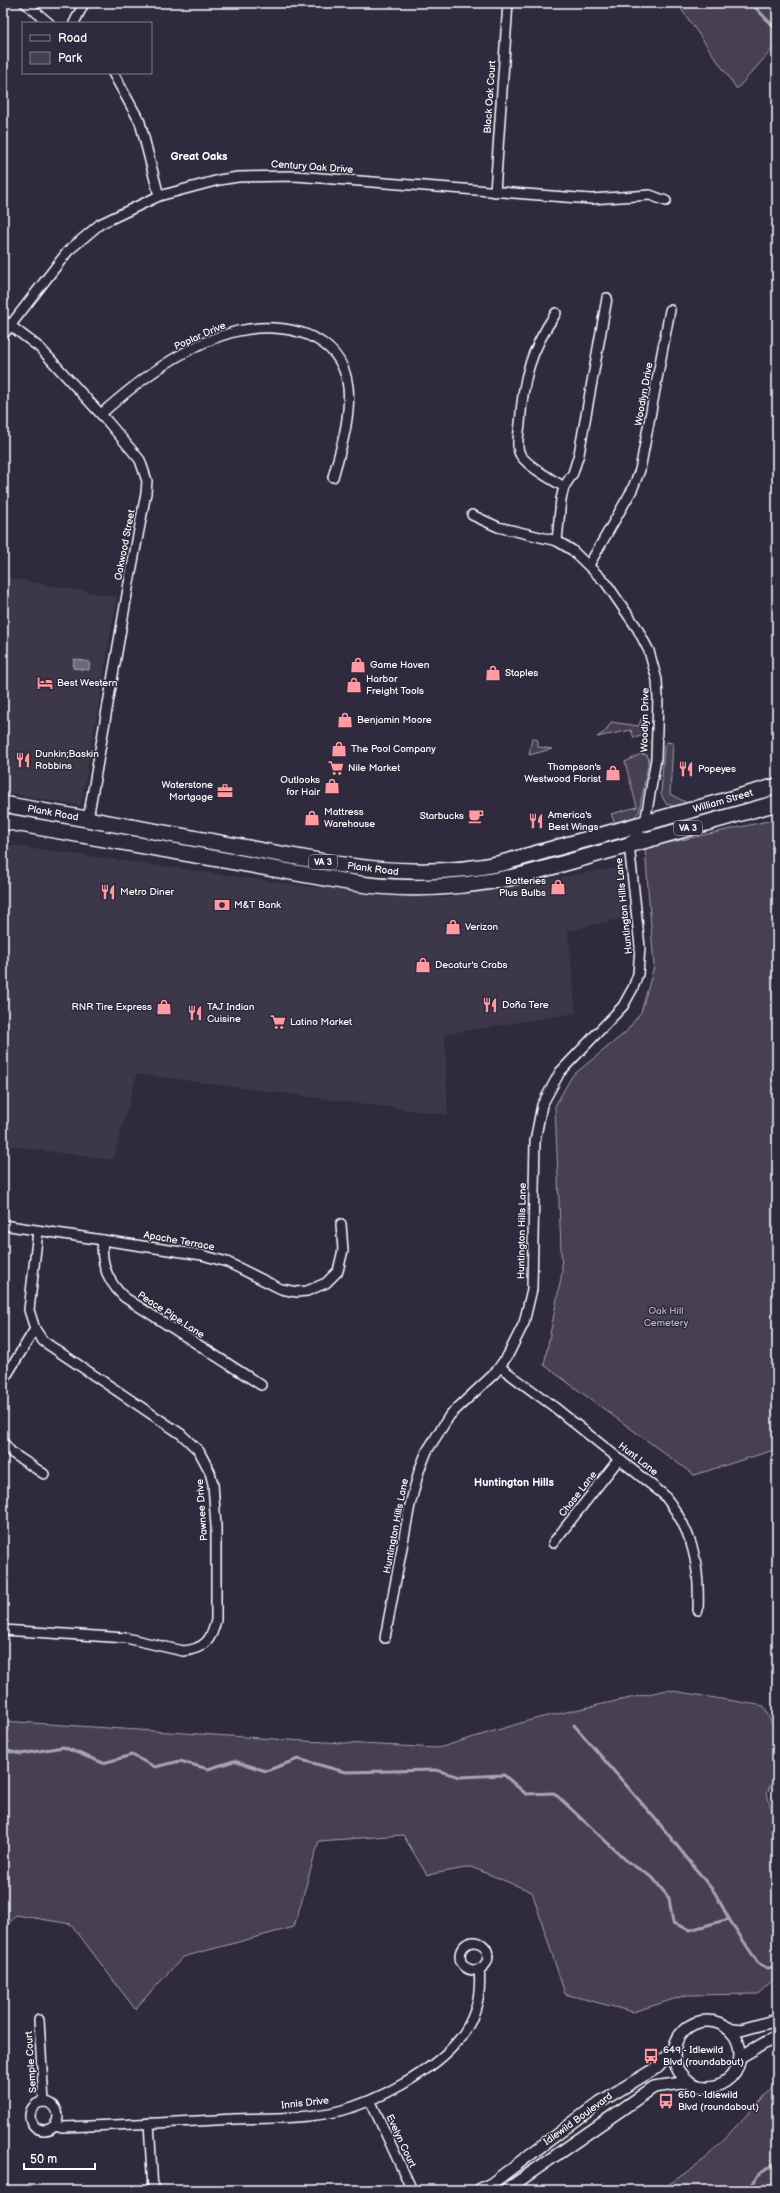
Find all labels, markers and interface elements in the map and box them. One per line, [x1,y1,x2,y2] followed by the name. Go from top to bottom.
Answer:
[22,22,152,74] legend
[58,31,87,46] text: Road
[58,51,82,66] text: Park
[481,60,499,134] street label: Black Oak Court
[170,150,228,163] district label: Great Oaks
[271,158,353,176] street label: Century Oak Drive
[172,319,228,353] street label: Poplar Drive
[633,361,655,427] street label: Woodlyn Drive
[112,509,138,581] street label: Oakwood Street
[349,656,367,674] shop icon: Game Haven
[370,659,430,671] place label: Game Haven
[484,664,502,682] shop icon: Staples
[505,667,538,679] place label: Staples
[366,673,424,697] place label: Harbor Freight Tools
[36,674,54,692] hotel icon: Best Western
[345,676,363,694] shop icon: Harbor Freight Tools
[57,677,118,689] place label: Best Western
[638,688,652,752] street label: Woodlyn Drive
[336,711,354,729] shop icon: Benjamin Moore
[357,714,432,726] place label: Benjamin Moore
[330,740,348,758] shop icon: The Pool Company
[351,743,436,755] place label: The Pool Company
[35,748,99,772] place label: Dunkin;Baskin Robbins
[14,751,32,769] restaurant icon: Dunkin;Baskin Robbins
[327,759,345,777] supermarket icon: Nile Market
[677,760,695,778] restaurant icon: Popeyes
[524,761,601,785] place label: Thompson's Westwood Florist
[348,762,400,774] place label: Nile Market
[698,763,736,775] place label: Popeyes
[604,764,622,782] shop icon: Thompson's Westwood Florist
[280,774,320,798] place label: Outlooks for Hair
[323,777,341,795] shop icon: Outlooks for Hair
[162,779,213,803] place label: Waterstone Mortgage
[216,782,234,800] office icon: Waterstone Mortgage
[692,787,754,815] street label: William Street
[27,803,80,823] street label: Plank Road
[324,806,375,830] place label: Mattress Warehouse
[467,807,485,825] cafe icon: Starbucks
[303,809,321,827] shop icon: Mattress Warehouse
[548,809,598,833] place label: America's Best Wings
[420,810,464,822] place label: Starbucks
[527,812,545,830] restaurant icon: America's Best Wings
[674,821,702,835] road number: VA 3
[309,855,337,869] road number: VA 3
[613,857,635,955] street label: Huntington Hills Lane
[347,860,400,878] street label: Plank Road
[499,875,546,899] place label: Batteries Plus Bulbs
[549,878,567,896] shop icon: Batteries Plus Bulbs
[99,883,117,901] restaurant icon: Metro Diner
[120,886,175,898] place label: Metro Diner
[213,896,231,914] bank icon: M&T Bank
[234,899,281,911] place label: M&T Bank
[444,918,462,936] shop icon: Verizon
[465,921,499,933] place label: Verizon
[414,956,432,974] shop icon: Decatur's Crabs
[435,959,508,971] place label: Decatur's Crabs
[481,996,499,1014] restaurant icon: Doña Tere
[155,998,173,1016] shop icon: RNR Tire Express
[502,999,549,1011] place label: Doña Tere
[72,1001,152,1013] place label: RNR Tire Express
[207,1001,255,1025] place label: TAJ Indian Cuisine
[186,1004,204,1022] restaurant icon: TAJ Indian Cuisine
[269,1013,287,1031] supermarket icon: Latino Market
[290,1016,352,1028] place label: Latino Market
[515,1183,529,1279] street label: Huntington Hills Lane
[143,1229,215,1253] street label: Apache Terrace
[135,1289,207,1341] street label: Peace Pipe Lane
[644,1305,689,1329] park label: Oak Hill Cemetery
[616,1440,660,1478] street label: Hunt Lane
[556,1469,600,1519] street label: Chase Lane
[474,1476,555,1489] district label: Huntington Hills
[381,1477,411,1575] street label: Huntington Hills Lane
[194,1479,210,1541] street label: Pawnee Drive
[23,2031,39,2093] street label: Semple Court
[663,2044,744,2068] place label: 649 - Idlewild Blvd (roundabout)
[642,2047,660,2065] bus stop icon: 649 - Idlewild Blvd (roundabout)
[678,2089,759,2113] place label: 650 - Idlewild Blvd (roundabout)
[541,2090,615,2148] street label: Idlewild Boulevard
[657,2092,675,2110] bus stop icon: 650 - Idlewild Blvd (roundabout)
[281,2095,330,2111] street label: Innis Drive
[383,2112,419,2170] street label: Evelyn Court
[24,2145,95,2171] scale bar
[30,2152,57,2167] text: 50 m

